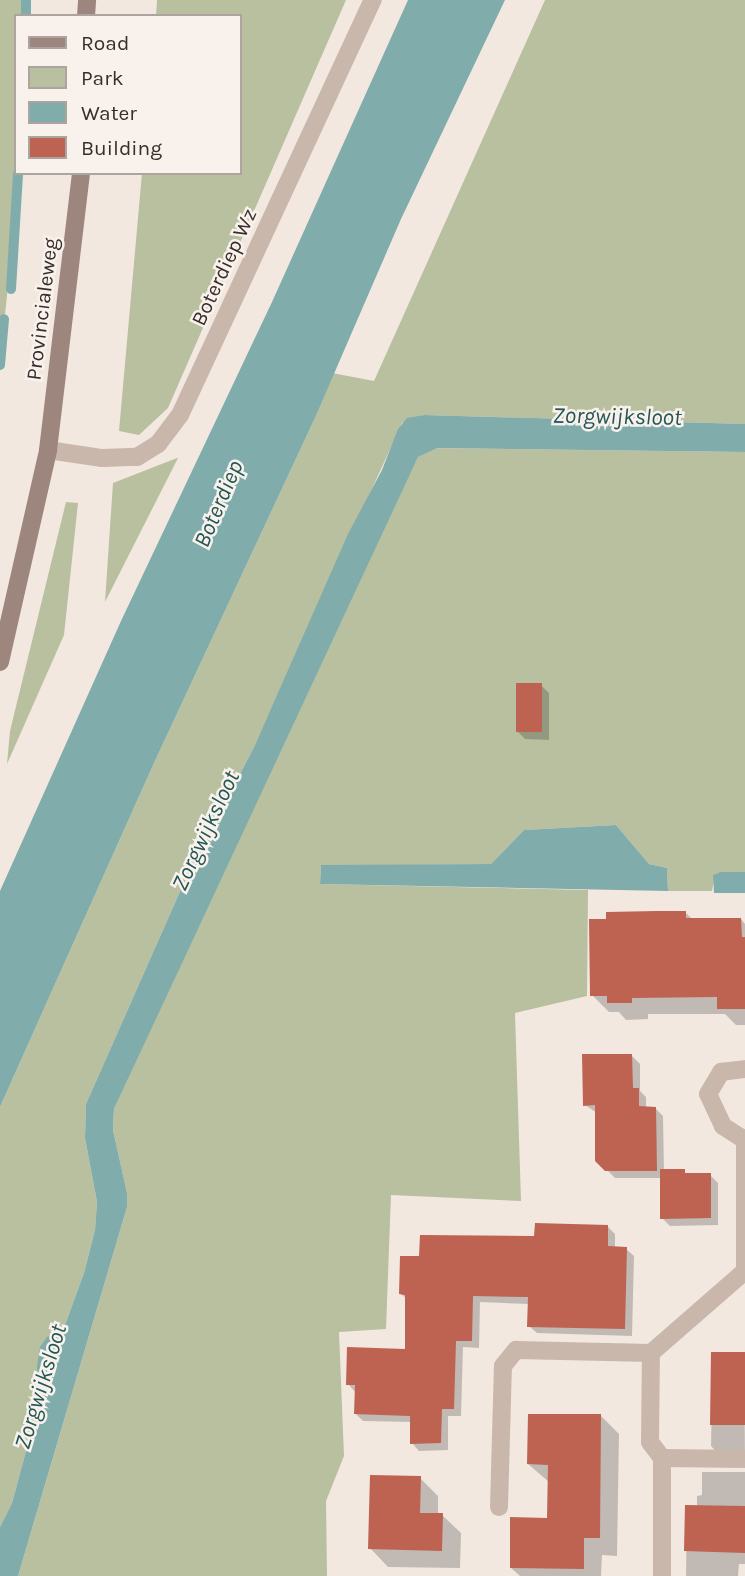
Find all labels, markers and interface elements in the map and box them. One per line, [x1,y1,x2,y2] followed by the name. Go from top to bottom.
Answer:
[14,14,242,175] legend
[81,31,129,55] text: Road
[81,66,124,90] text: Park
[81,101,137,125] text: Water
[81,136,162,160] text: Building
[186,204,262,330] street label: Boterdiep Wz
[21,236,63,382] street label: Provincialeweg
[552,402,682,432] water label: Zorgwijksloot
[188,456,250,552] water label: Boterdiep
[166,767,246,895] water label: Zorgwijksloot
[9,1321,73,1453] water label: Zorgwijksloot

